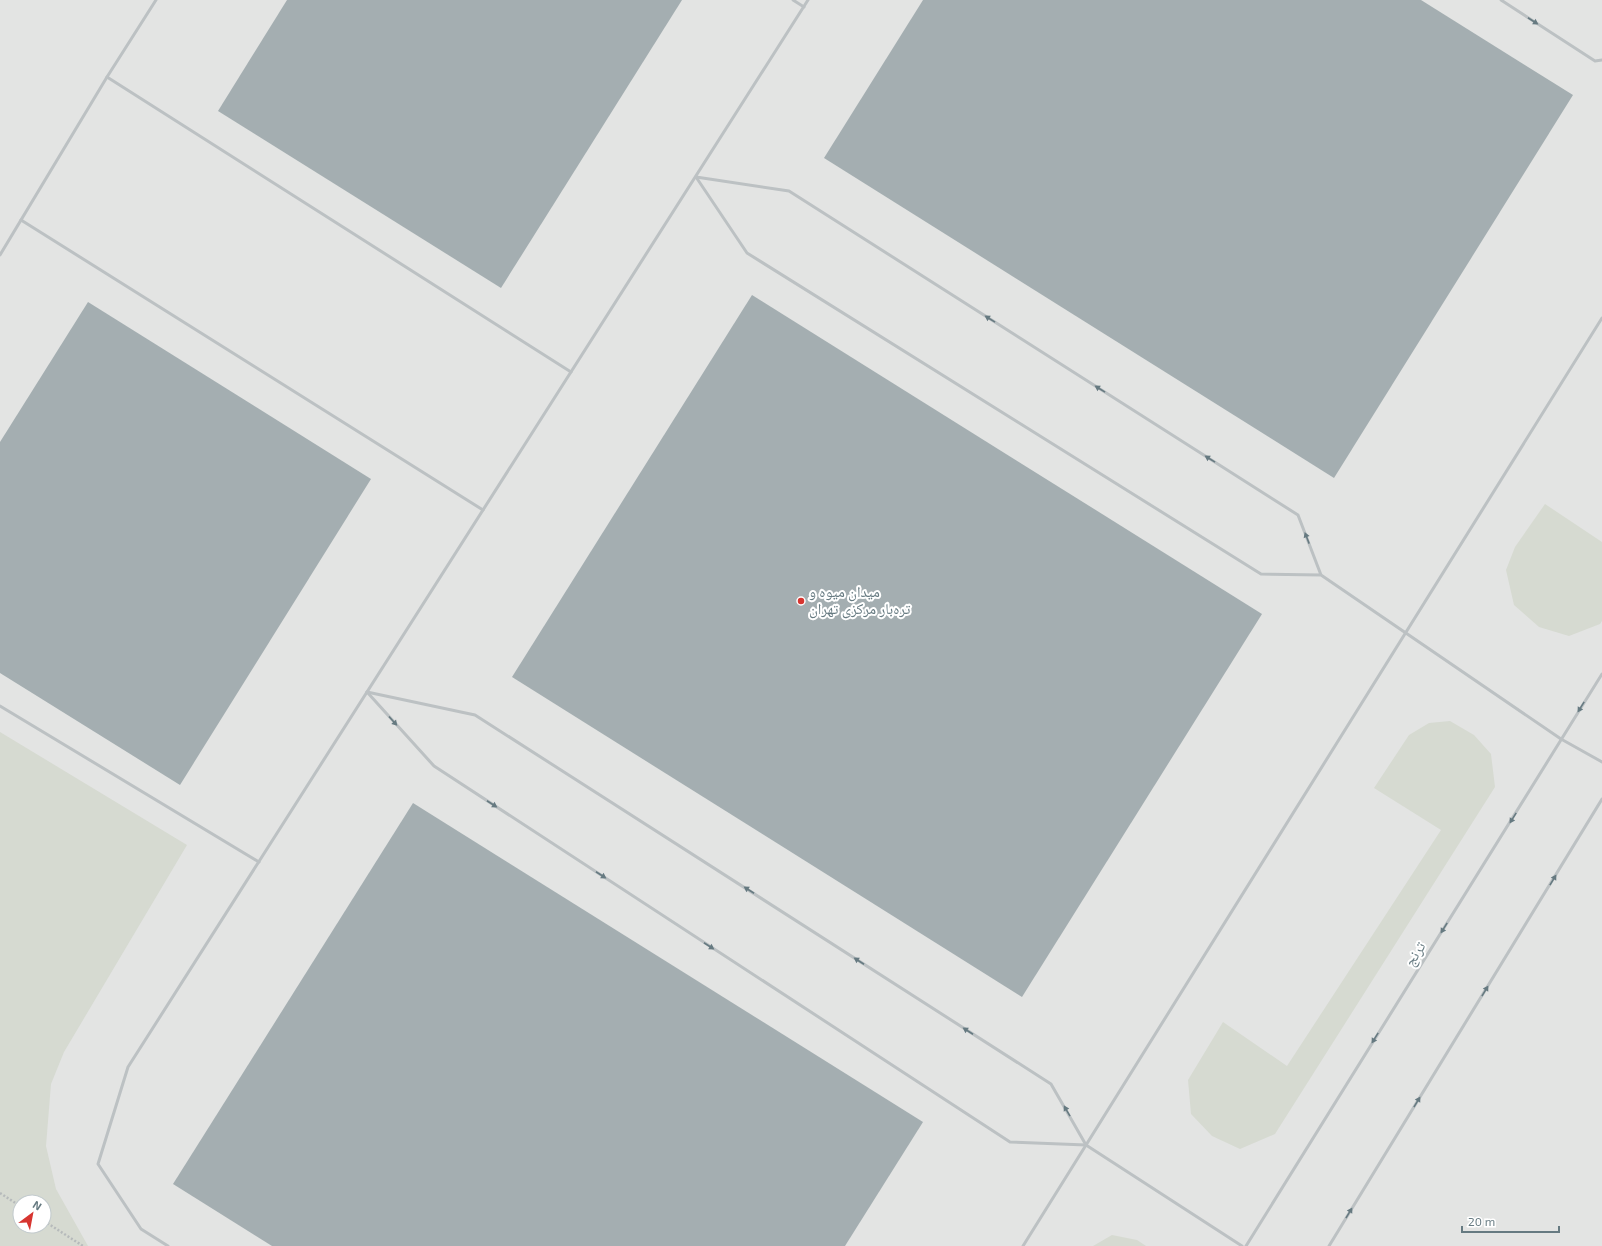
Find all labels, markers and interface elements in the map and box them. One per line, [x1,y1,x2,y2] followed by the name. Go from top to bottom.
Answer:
[1528,17,1539,25] one-way arrow
[985,315,995,323] one-way arrow
[1095,385,1105,393] one-way arrow
[1204,455,1216,462] one-way arrow
[1304,532,1310,544] one-way arrow
[809,582,911,619] place label: میدان میوه و تره‌بار مرکزی تهران
[796,596,806,606] marker: میدان میوه و تره‌بار مرکزی تهران
[1578,701,1585,713] one-way arrow
[389,716,398,726] one-way arrow
[487,800,497,808] one-way arrow
[1509,812,1516,824] one-way arrow
[595,871,606,879] one-way arrow
[1549,874,1556,886] one-way arrow
[743,887,755,894] one-way arrow
[1440,923,1448,933] one-way arrow
[1400,937,1430,970] street label: ترنج
[704,942,715,950] one-way arrow
[853,957,865,964] one-way arrow
[1481,985,1488,997] one-way arrow
[962,1027,974,1034] one-way arrow
[1371,1033,1379,1043] one-way arrow
[1413,1097,1421,1107] one-way arrow
[1063,1105,1070,1117] one-way arrow
[12,1194,52,1234] north arrow
[31,1197,44,1213] text: N
[1346,1207,1353,1219] one-way arrow
[1462,1208,1559,1234] scale bar
[1468,1214,1495,1228] text: 20 m

